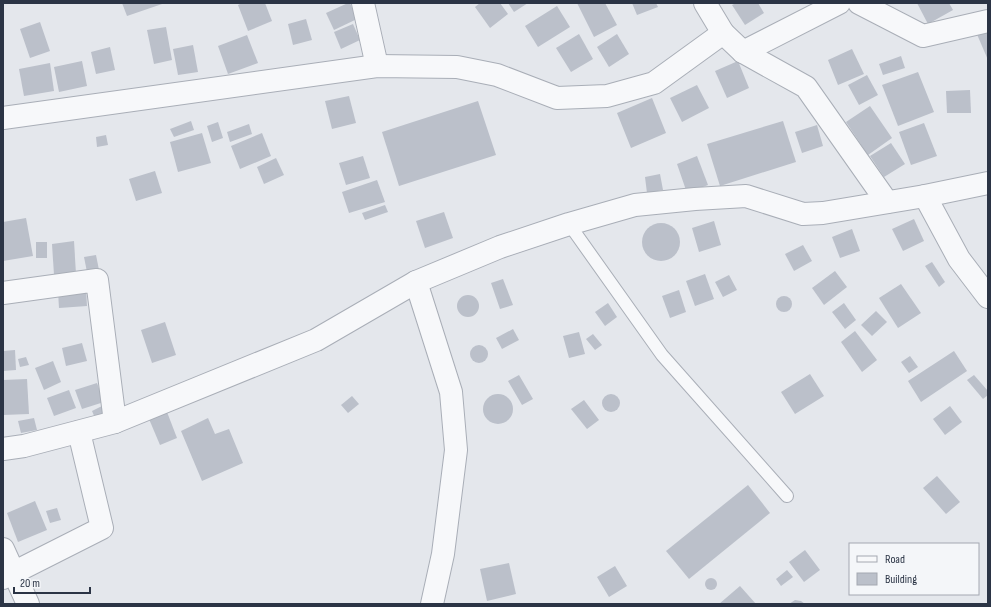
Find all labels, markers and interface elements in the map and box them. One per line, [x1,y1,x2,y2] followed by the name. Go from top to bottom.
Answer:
[849,543,979,595] legend
[885,552,905,567] text: Road
[14,569,90,595] scale bar
[885,572,917,587] text: Building
[20,576,40,591] text: 20 m

